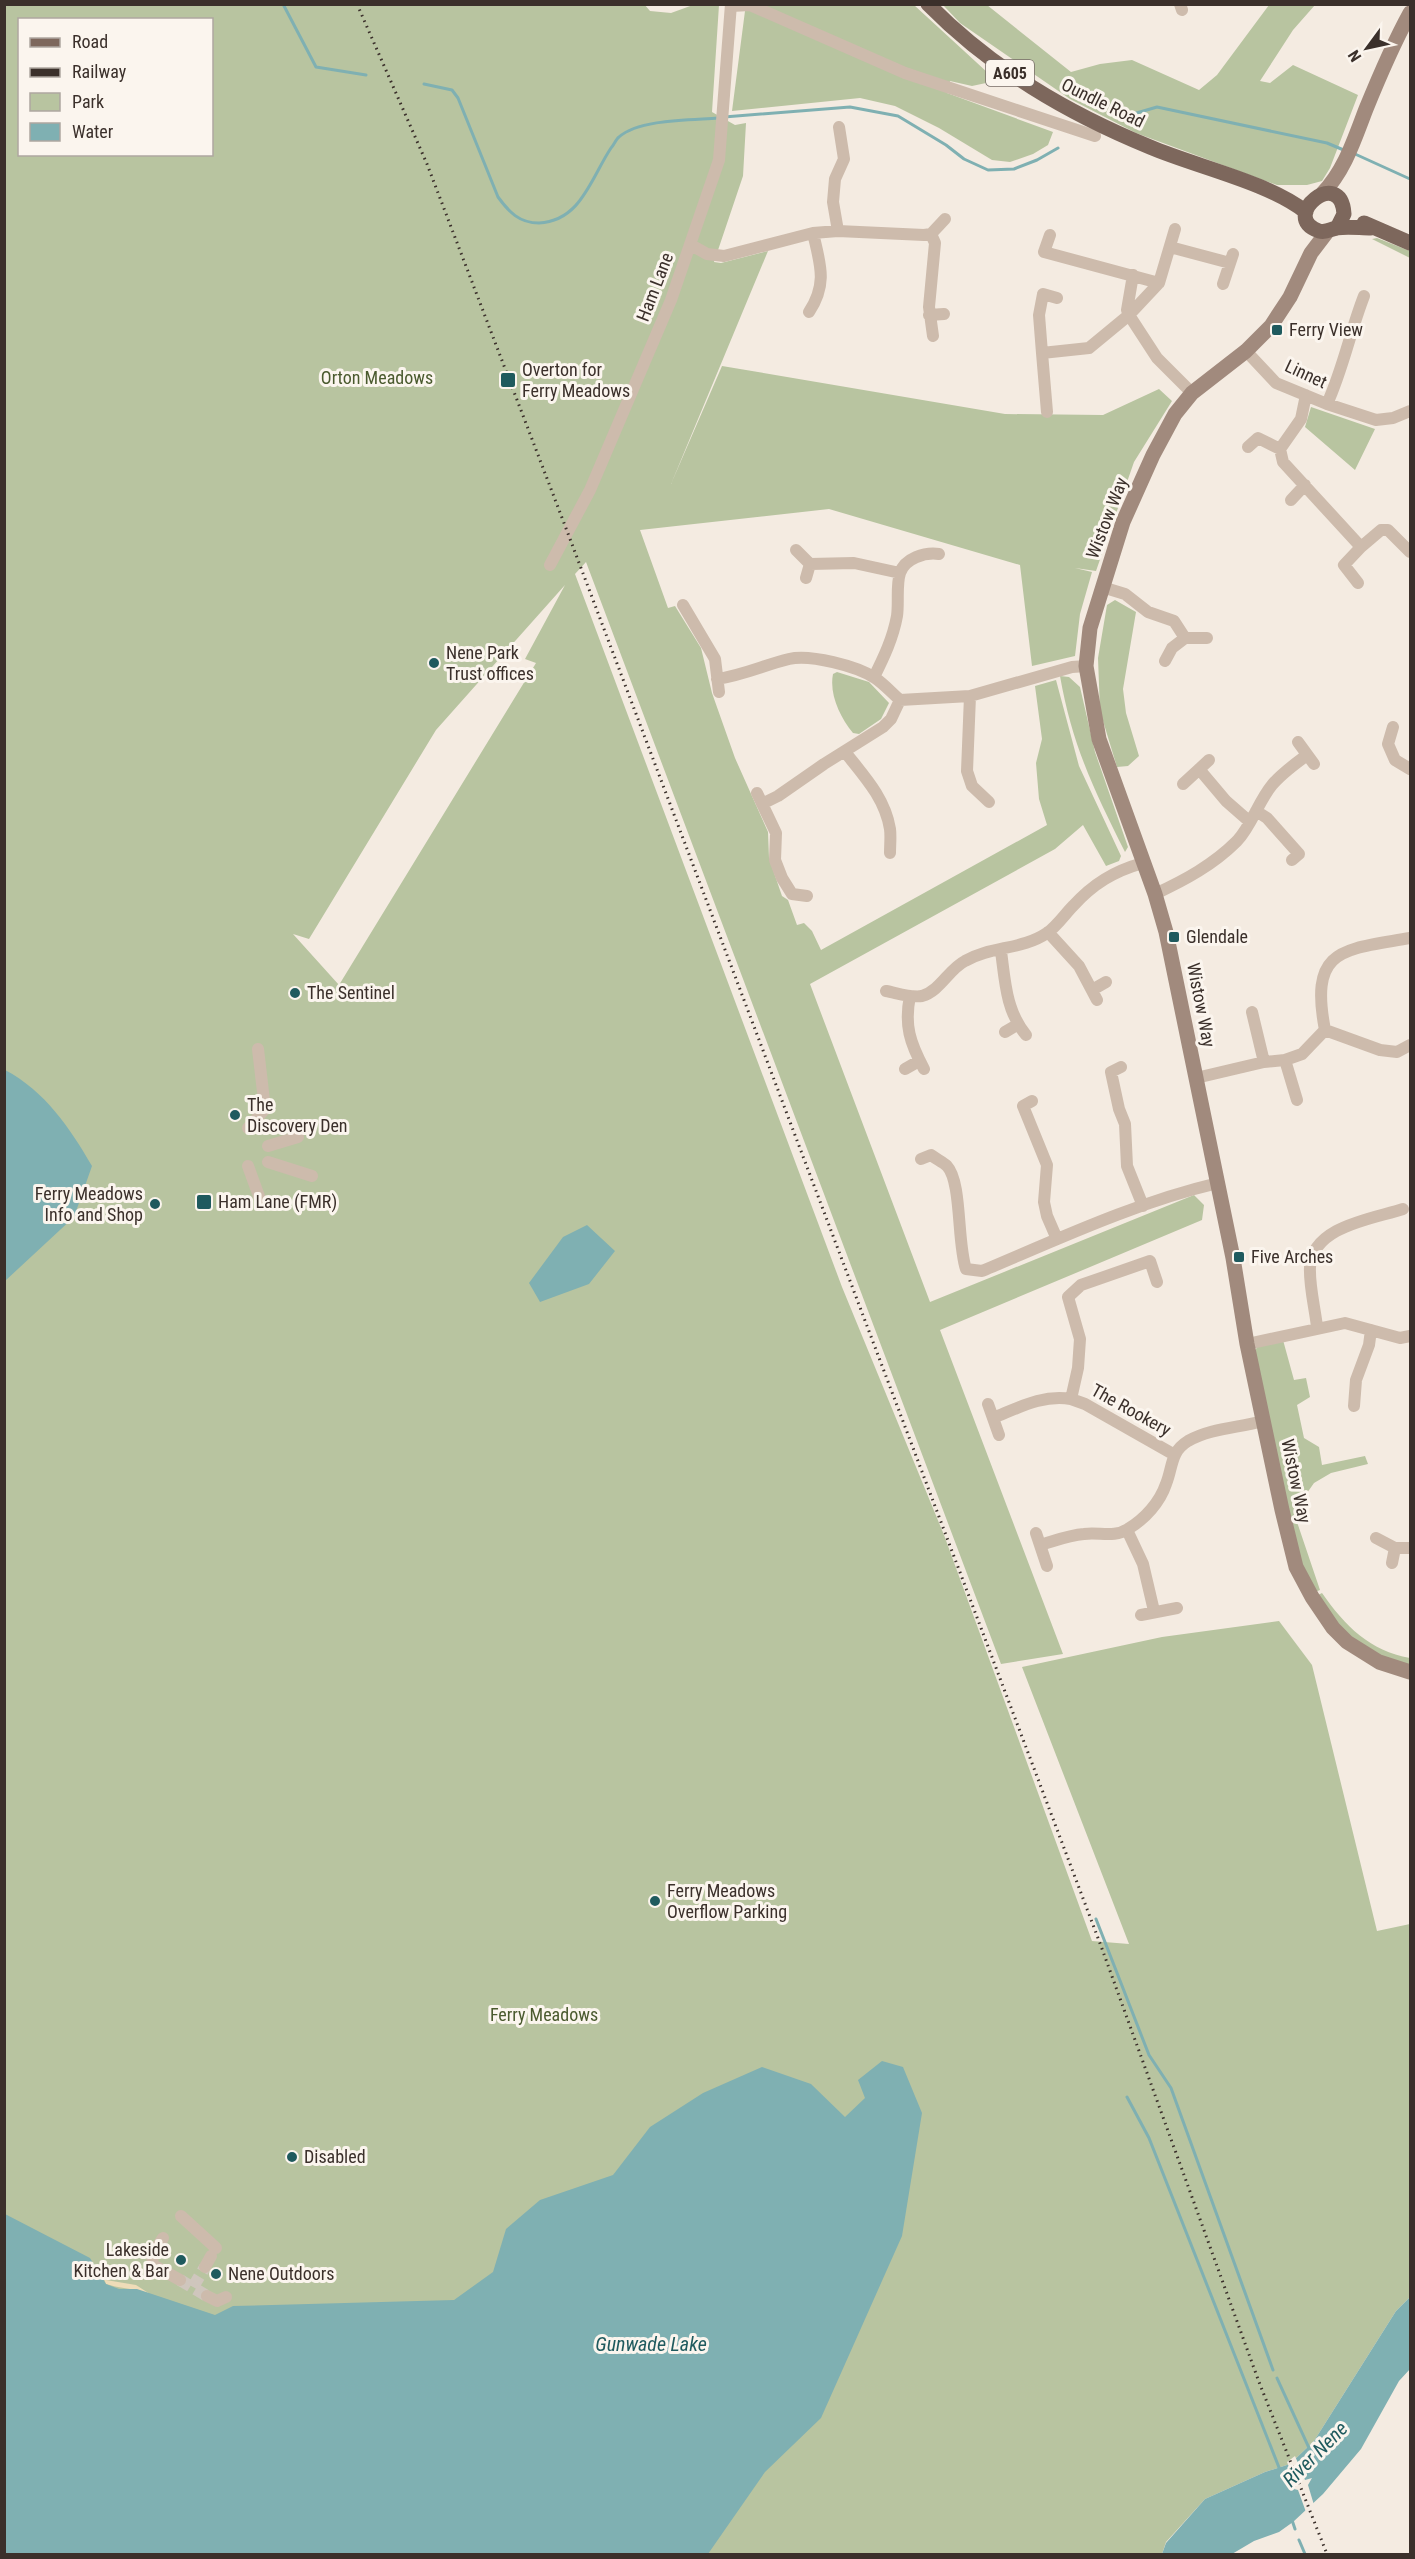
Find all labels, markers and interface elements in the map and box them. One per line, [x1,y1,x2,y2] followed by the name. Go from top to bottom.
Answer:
[18,18,213,156] legend
[1337,18,1397,78] north arrow
[72,31,108,52] text: Road
[1344,47,1365,65] text: N
[986,60,1034,86] road number: A605
[72,61,127,82] text: Railway
[1058,73,1148,132] street label: Oundle Road
[72,91,104,112] text: Park
[72,121,114,142] text: Water
[632,250,677,324] street label: Ham Lane
[1289,319,1363,340] place label: Ferry View
[1270,323,1284,337] marker: Ferry View
[1282,355,1331,392] street label: Linnet
[522,359,630,401] place label: Overton for Ferry Meadows
[321,367,433,388] park label: Orton Meadows
[499,371,517,389] marker: Overton for Ferry Meadows
[1081,474,1132,561] street label: Wistow Way
[446,642,534,684] place label: Nene Park Trust offices
[427,656,441,670] marker: Nene Park Trust offices
[1186,926,1248,947] place label: Glendale
[1167,930,1181,944] marker: Glendale
[1183,961,1220,1049] street label: Wistow Way
[307,982,395,1003] place label: The Sentinel
[288,986,302,1000] marker: The Sentinel
[247,1094,348,1136] place label: The Discovery Den
[228,1108,242,1122] marker: The Discovery Den
[35,1183,143,1225] place label: Ferry Meadows Info and Shop
[218,1191,337,1213] place label: Ham Lane (FMR)
[195,1193,213,1211] marker: Ham Lane (FMR)
[148,1197,162,1211] marker: Ferry Meadows Info and Shop
[1251,1246,1333,1267] place label: Five Arches
[1232,1250,1246,1264] marker: Five Arches
[1088,1379,1175,1440] street label: The Rookery
[1277,1437,1316,1525] street label: Wistow Way
[667,1880,787,1922] place label: Ferry Meadows Overflow Parking
[648,1894,662,1908] marker: Ferry Meadows Overflow Parking
[490,2004,598,2025] park label: Ferry Meadows
[304,2146,366,2167] place label: Disabled
[285,2150,299,2164] marker: Disabled
[74,2239,170,2281] place label: Lakeside Kitchen & Bar
[174,2253,188,2267] marker: Lakeside Kitchen & Bar
[228,2263,334,2284] place label: Nene Outdoors
[209,2267,223,2281] marker: Nene Outdoors
[595,2332,707,2356] water label: Gunwade Lake
[1277,2416,1353,2492] water label: River Nene

